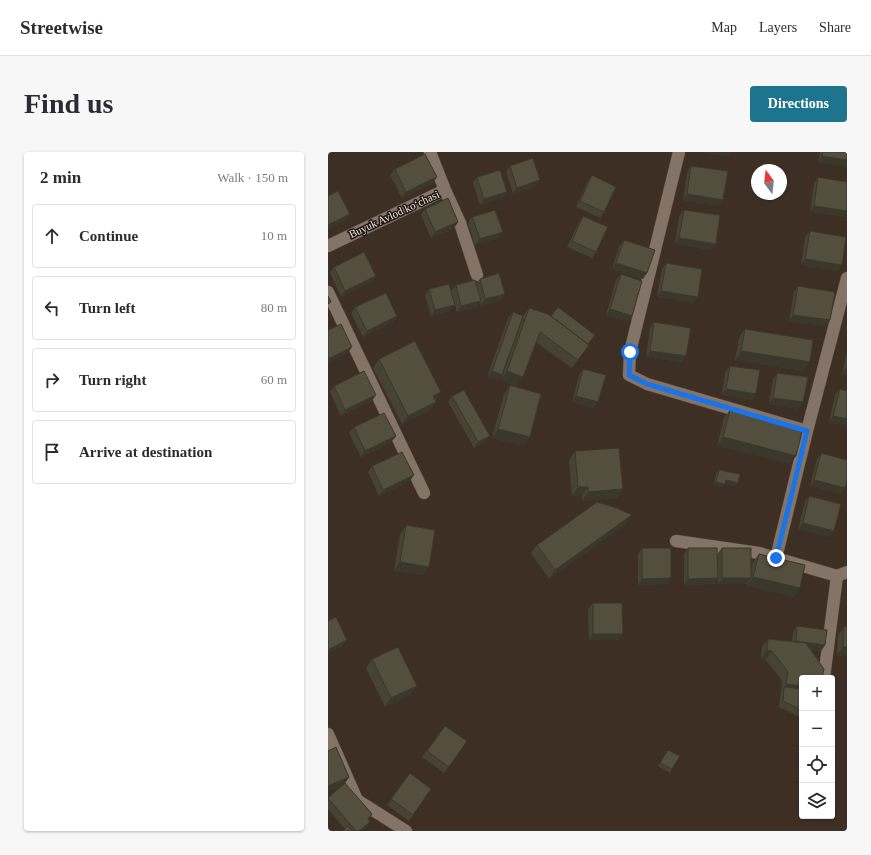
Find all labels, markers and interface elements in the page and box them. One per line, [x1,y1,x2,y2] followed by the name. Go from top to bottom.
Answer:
[20,17,103,38] text: Streetwise
[711,20,737,35] text: Map
[759,20,797,35] text: Layers
[819,20,851,35] text: Share
[750,86,847,122] button: Directions
[24,88,114,119] text: Find us
[751,164,787,200] north arrow
[40,168,81,187] text: 2 min
[217,170,288,185] text: Walk · 150 m
[347,188,441,240] street label: Buyuk Avlod koʻchasi
[41,225,63,247] icon: ahead
[79,228,138,244] text: Continue
[261,228,287,243] text: 10 m
[41,297,63,319] icon: left
[79,300,136,316] text: Turn left
[261,300,287,315] text: 80 m
[621,343,639,361] route start
[41,369,63,391] icon: right
[79,372,146,388] text: Turn right
[261,372,287,387] text: 60 m
[41,441,63,463] icon: arrive
[79,444,212,460] text: Arrive at destination
[767,549,785,567] route end
[799,675,835,819] map controls
[799,675,835,711] button: +
[799,711,835,747] button: −
[799,747,835,783] button: locate
[799,783,835,819] button: layers

